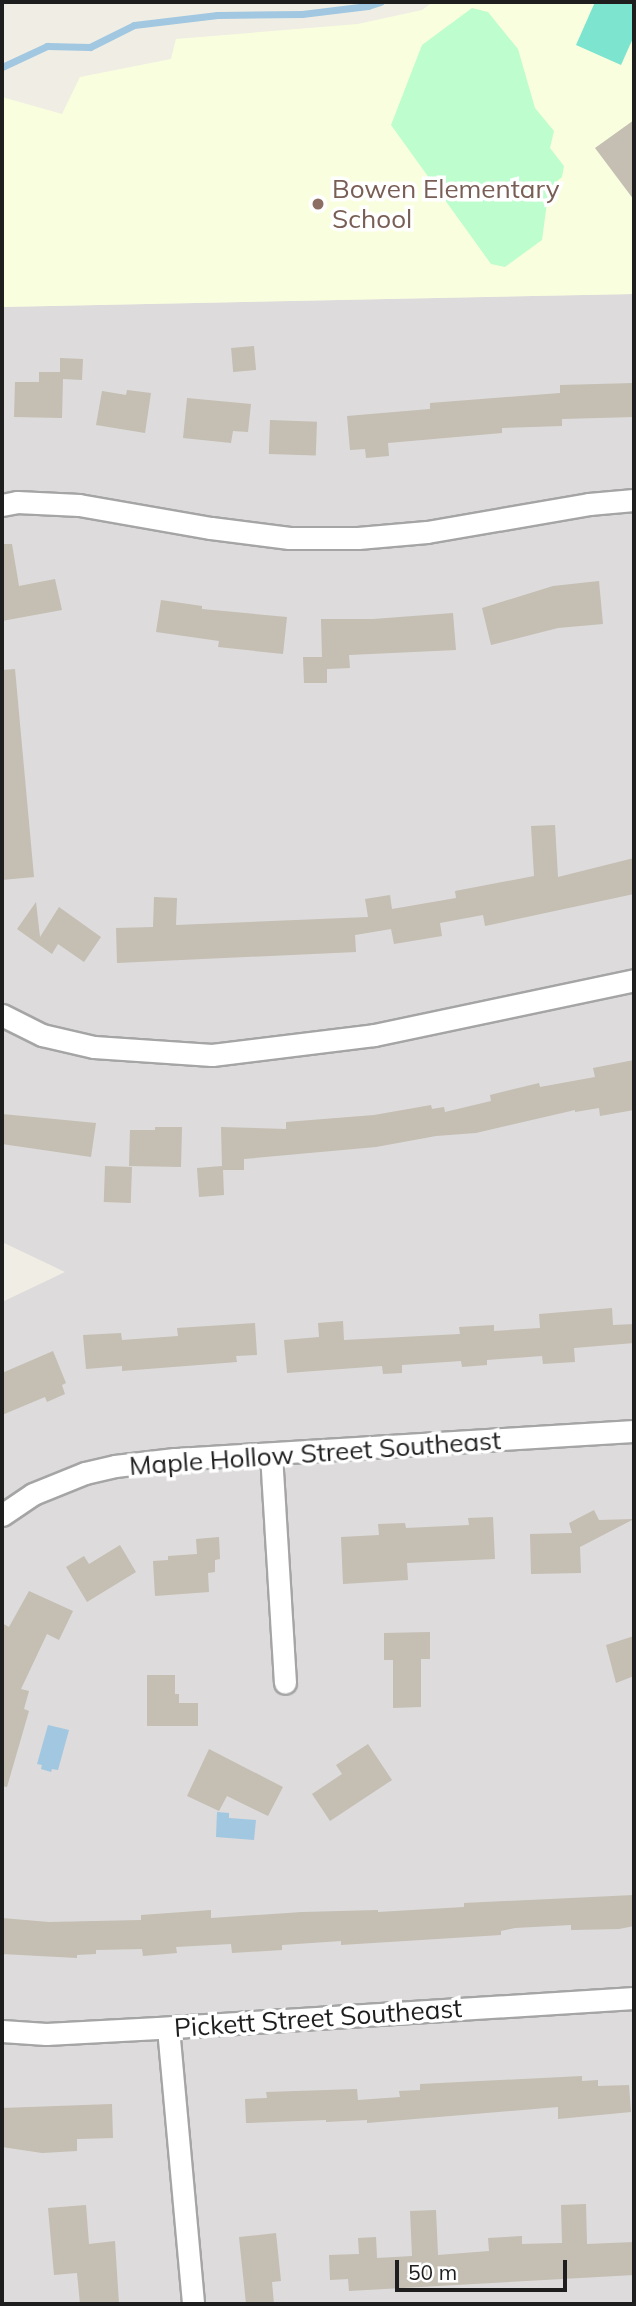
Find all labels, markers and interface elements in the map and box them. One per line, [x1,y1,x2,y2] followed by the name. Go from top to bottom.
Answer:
[332,173,559,234] place label: Bowen Elementary School
[310,196,326,212] marker: Bowen Elementary School
[128,1424,502,1482] street label: Maple Hollow Street Southeast
[173,1992,463,2044] street label: Pickett Street Southeast
[398,2246,570,2290] scale bar
[408,2259,457,2285] text: 50 m

